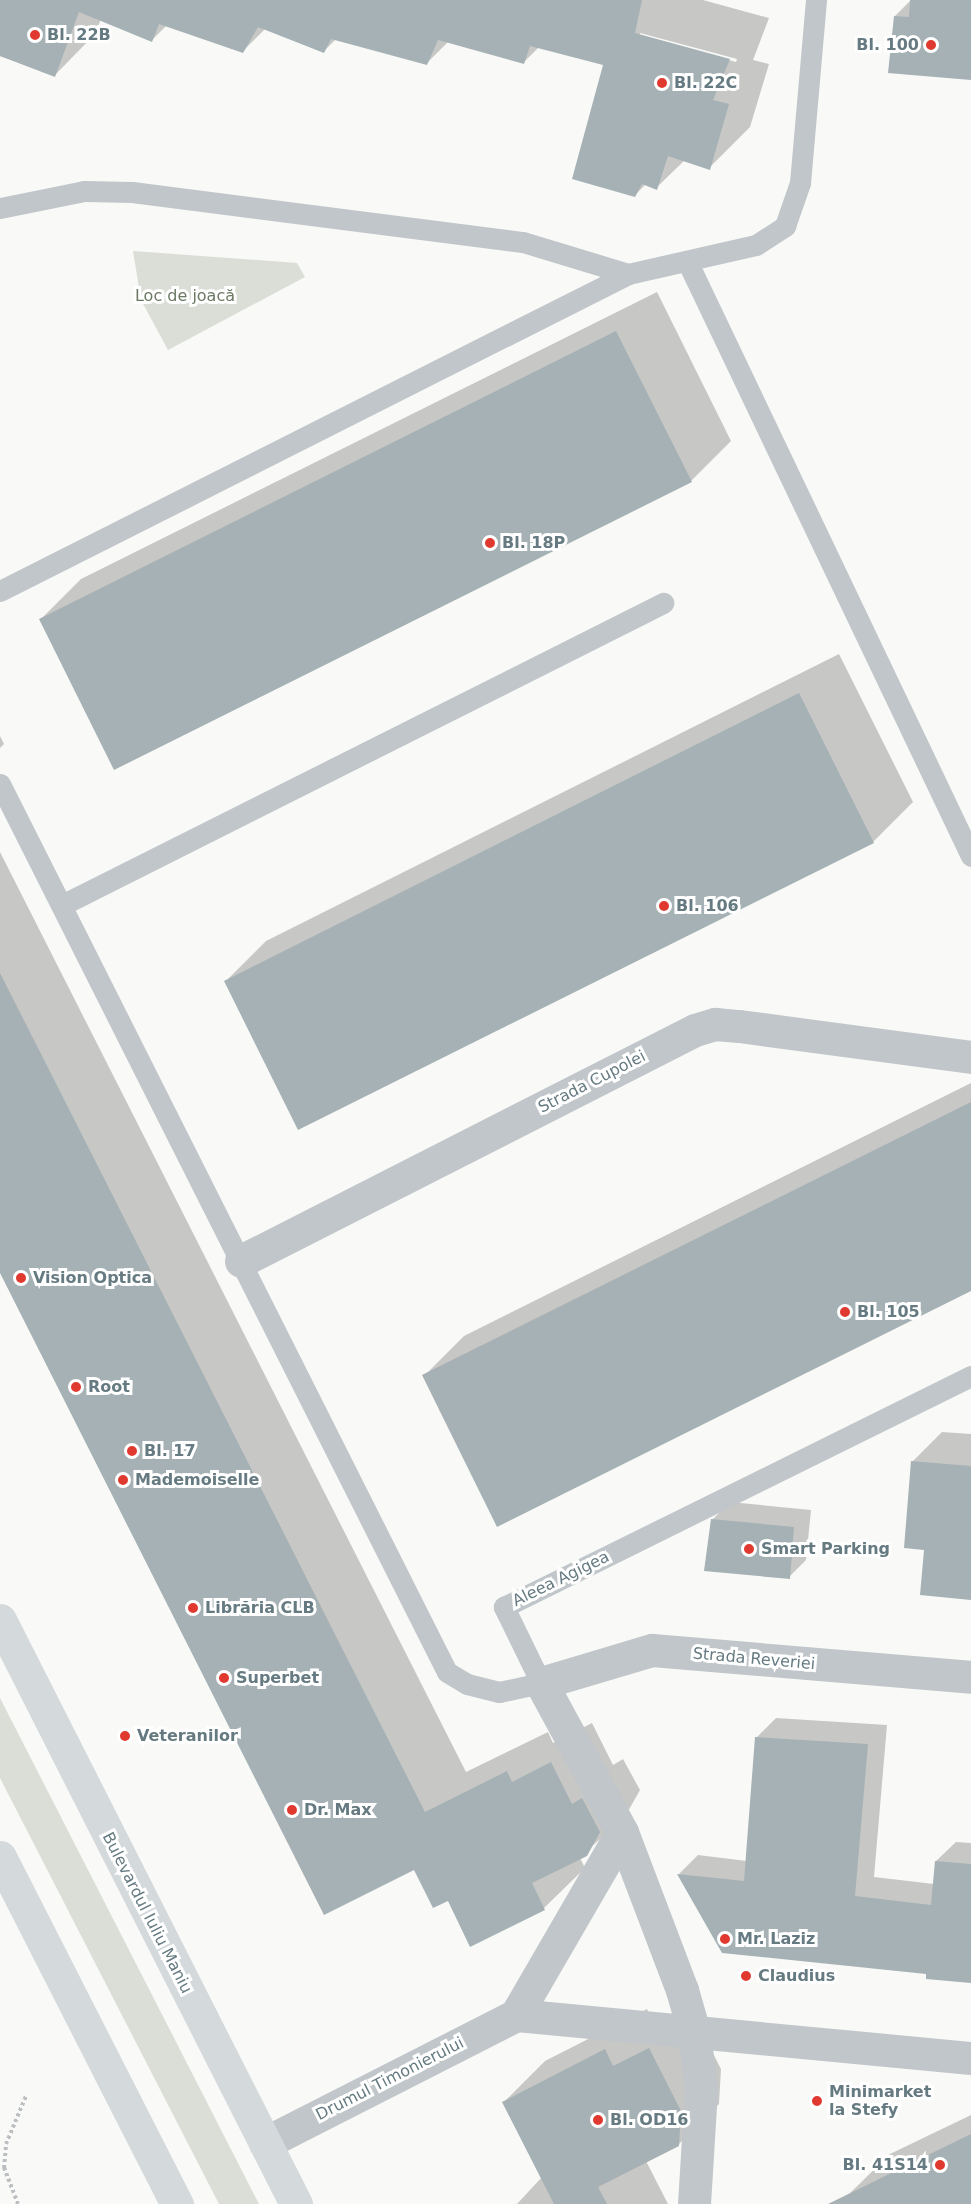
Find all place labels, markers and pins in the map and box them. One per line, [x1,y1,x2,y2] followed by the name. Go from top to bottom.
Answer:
[47,25,111,45] place label: Bl. 22B
[28,28,42,42] marker: Bl. 22B
[856,35,919,55] place label: Bl. 100
[924,38,938,52] marker: Bl. 100
[674,73,737,93] place label: Bl. 22C
[655,76,669,90] marker: Bl. 22C
[502,533,565,553] place label: Bl. 18P
[483,536,497,550] marker: Bl. 18P
[676,896,739,916] place label: Bl. 106
[657,899,671,913] marker: Bl. 106
[33,1268,152,1288] place label: Vision Optica
[14,1271,28,1285] marker: Vision Optica
[857,1302,920,1322] place label: Bl. 105
[838,1305,852,1319] marker: Bl. 105
[88,1377,130,1397] place label: Root
[69,1380,83,1394] marker: Root
[144,1441,196,1461] place label: Bl. 17
[125,1444,139,1458] marker: Bl. 17
[135,1470,259,1490] place label: Mademoiselle
[116,1473,130,1487] marker: Mademoiselle
[761,1539,890,1559] place label: Smart Parking
[742,1542,756,1556] marker: Smart Parking
[205,1598,315,1618] place label: Librăria CLB
[186,1601,200,1615] marker: Librăria CLB
[236,1668,319,1688] place label: Superbet
[217,1671,231,1685] marker: Superbet
[137,1726,238,1746] place label: Veteranilor
[118,1729,132,1743] marker: Veteranilor
[304,1800,372,1820] place label: Dr. Max
[285,1803,299,1817] marker: Dr. Max
[737,1929,815,1949] place label: Mr. Laziz
[718,1932,732,1946] marker: Mr. Laziz
[758,1966,835,1986] place label: Claudius
[739,1969,753,1983] marker: Claudius
[829,2082,931,2120] place label: Minimarket la Stefy
[810,2094,824,2108] marker: Minimarket la Stefy
[610,2110,688,2130] place label: Bl. OD16
[591,2113,605,2127] marker: Bl. OD16
[843,2155,928,2175] place label: Bl. 41S14
[933,2158,947,2172] marker: Bl. 41S14

